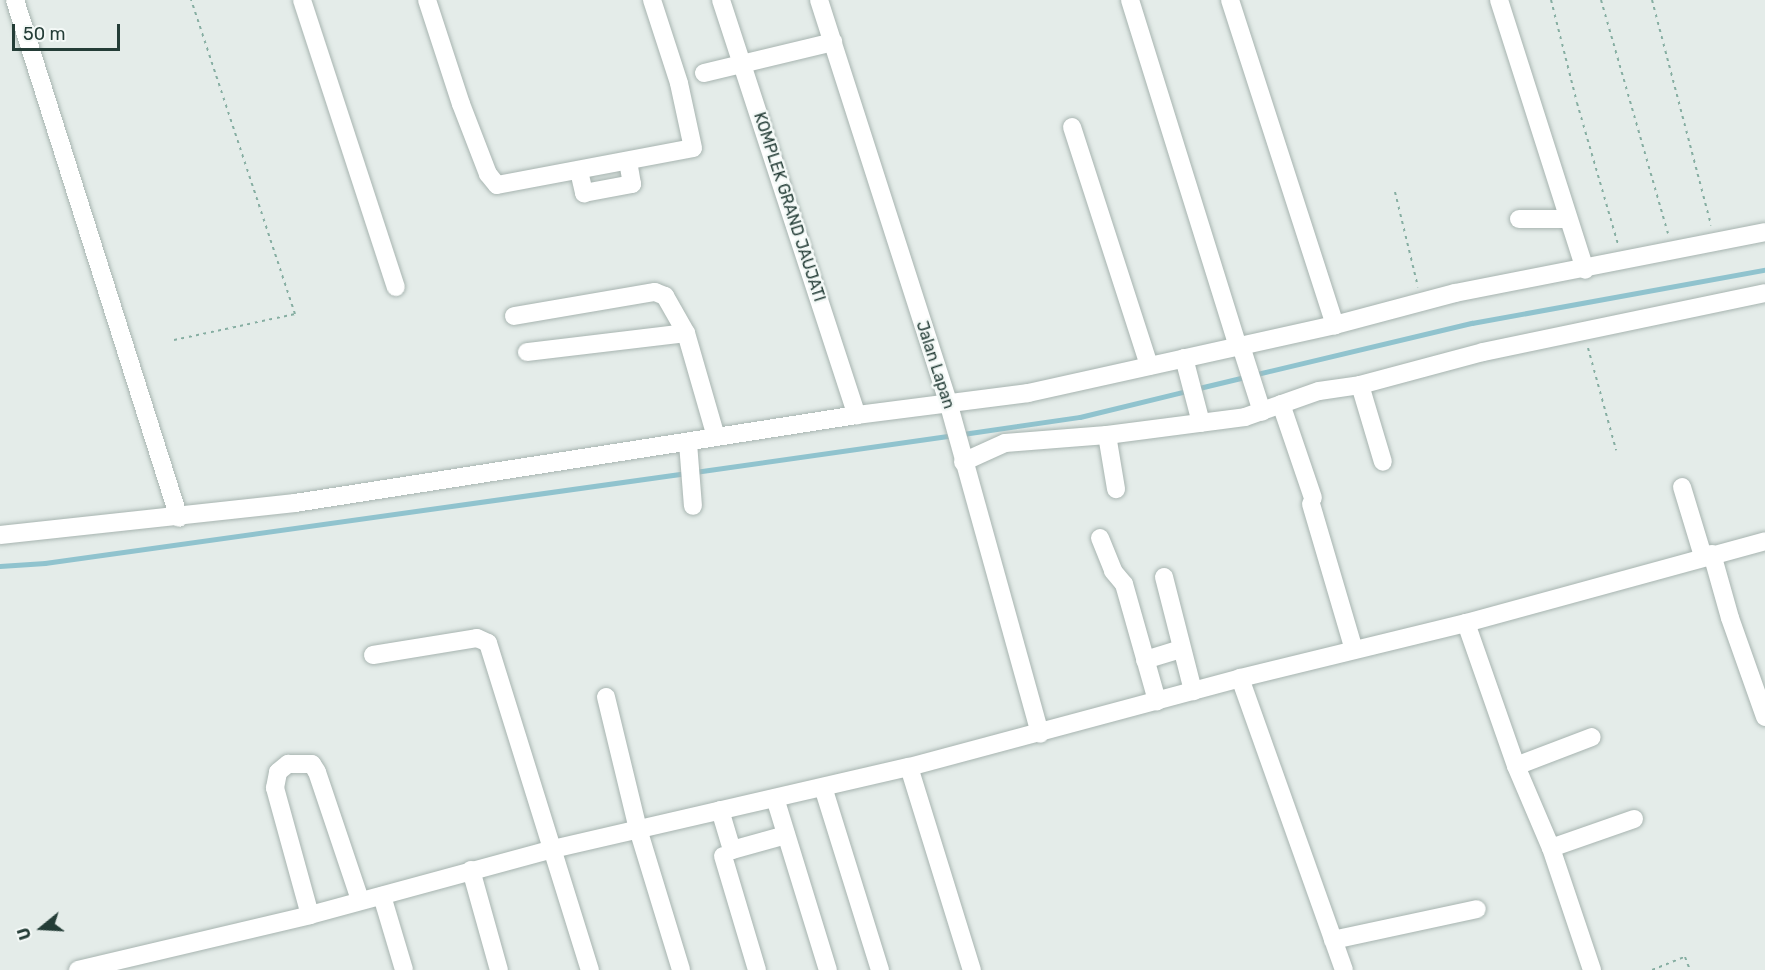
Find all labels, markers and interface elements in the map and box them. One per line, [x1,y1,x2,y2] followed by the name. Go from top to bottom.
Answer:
[15,12,123,50] scale bar
[23,23,66,45] text: 50 m
[749,110,829,304] street label: KOMPLEK GRAND JAUJATI
[912,319,958,411] street label: Jalan Lapan
[12,898,72,958] north arrow
[14,925,35,942] text: U

